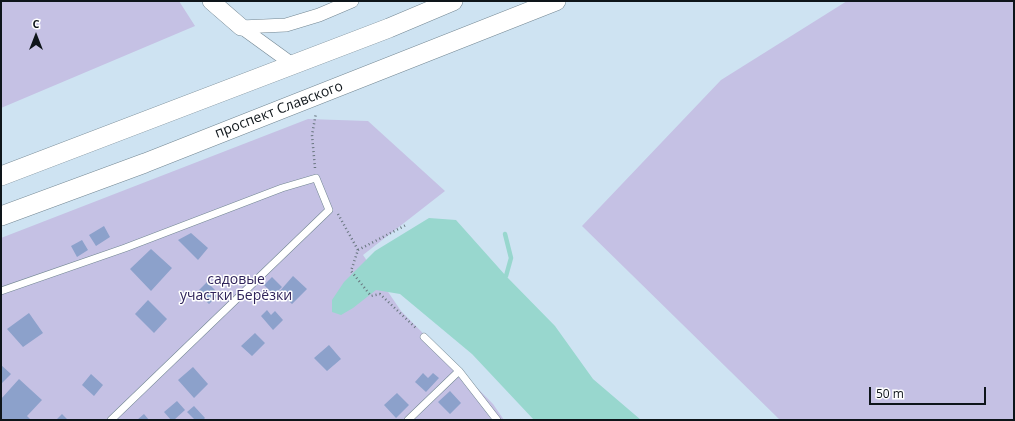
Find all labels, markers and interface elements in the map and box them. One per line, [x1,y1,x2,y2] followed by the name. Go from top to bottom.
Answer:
[16,16,56,56] north arrow
[32,16,40,31] text: С
[213,78,345,142] street label: проспект Славского
[180,272,292,304] park label: садовые участки Берёзки
[871,379,988,405] scale bar
[876,385,904,402] text: 50 m

